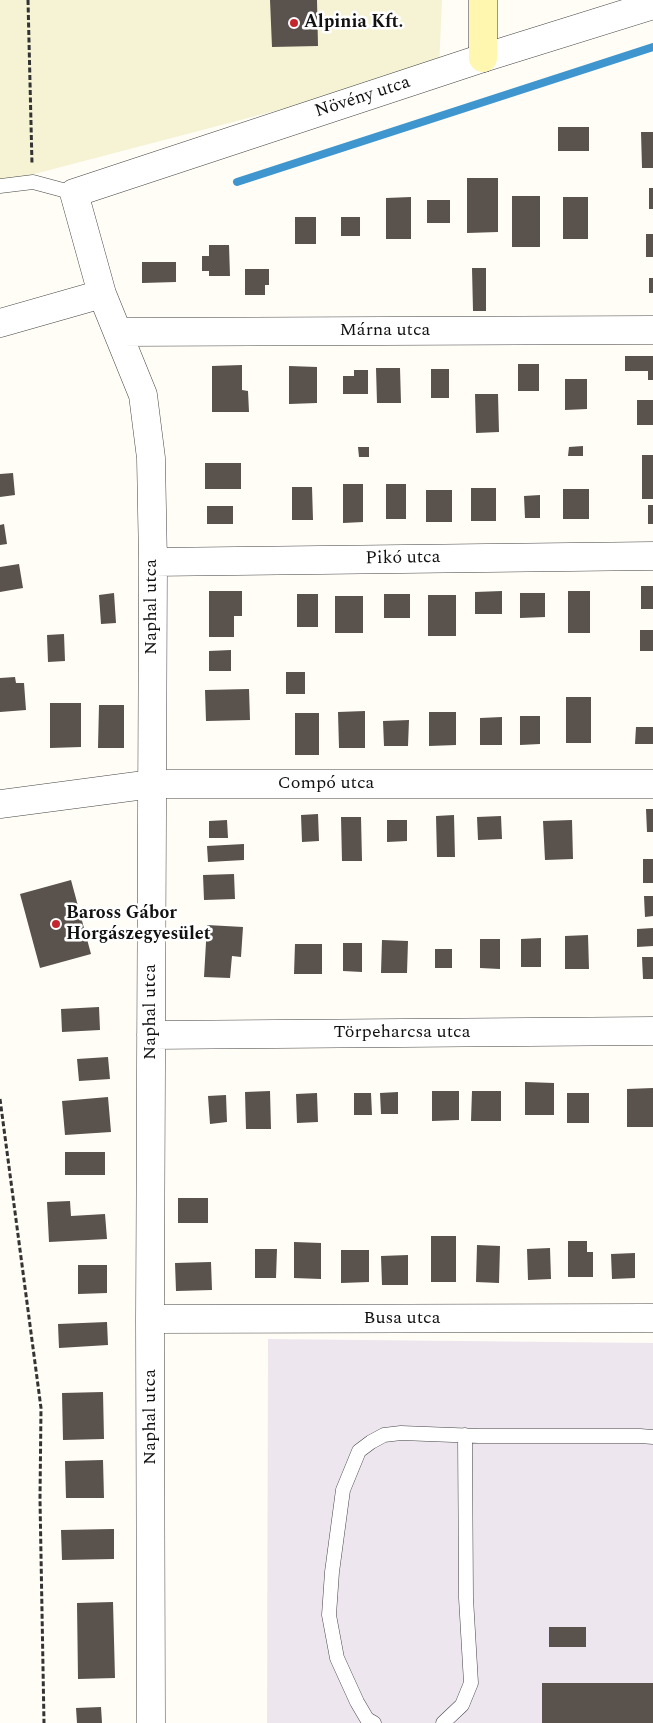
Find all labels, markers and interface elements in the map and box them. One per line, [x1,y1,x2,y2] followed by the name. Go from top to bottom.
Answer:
[304,12,403,34] place label: Alpinia Kft.
[288,17,300,29] marker: Alpinia Kft.
[313,72,413,124] street label: Növény utca
[340,320,430,342] street label: Márna utca
[365,548,441,570] street label: Pikó utca
[141,559,163,655] street label: Naphal utca
[278,773,374,795] street label: Compó utca
[66,903,211,946] place label: Baross Gábor Horgászegyesület
[50,918,62,930] marker: Baross Gábor Horgászegyesület
[140,964,162,1060] street label: Naphal utca
[333,1022,471,1044] street label: Törpeharcsa utca
[364,1308,440,1330] street label: Busa utca
[140,1369,162,1465] street label: Naphal utca

